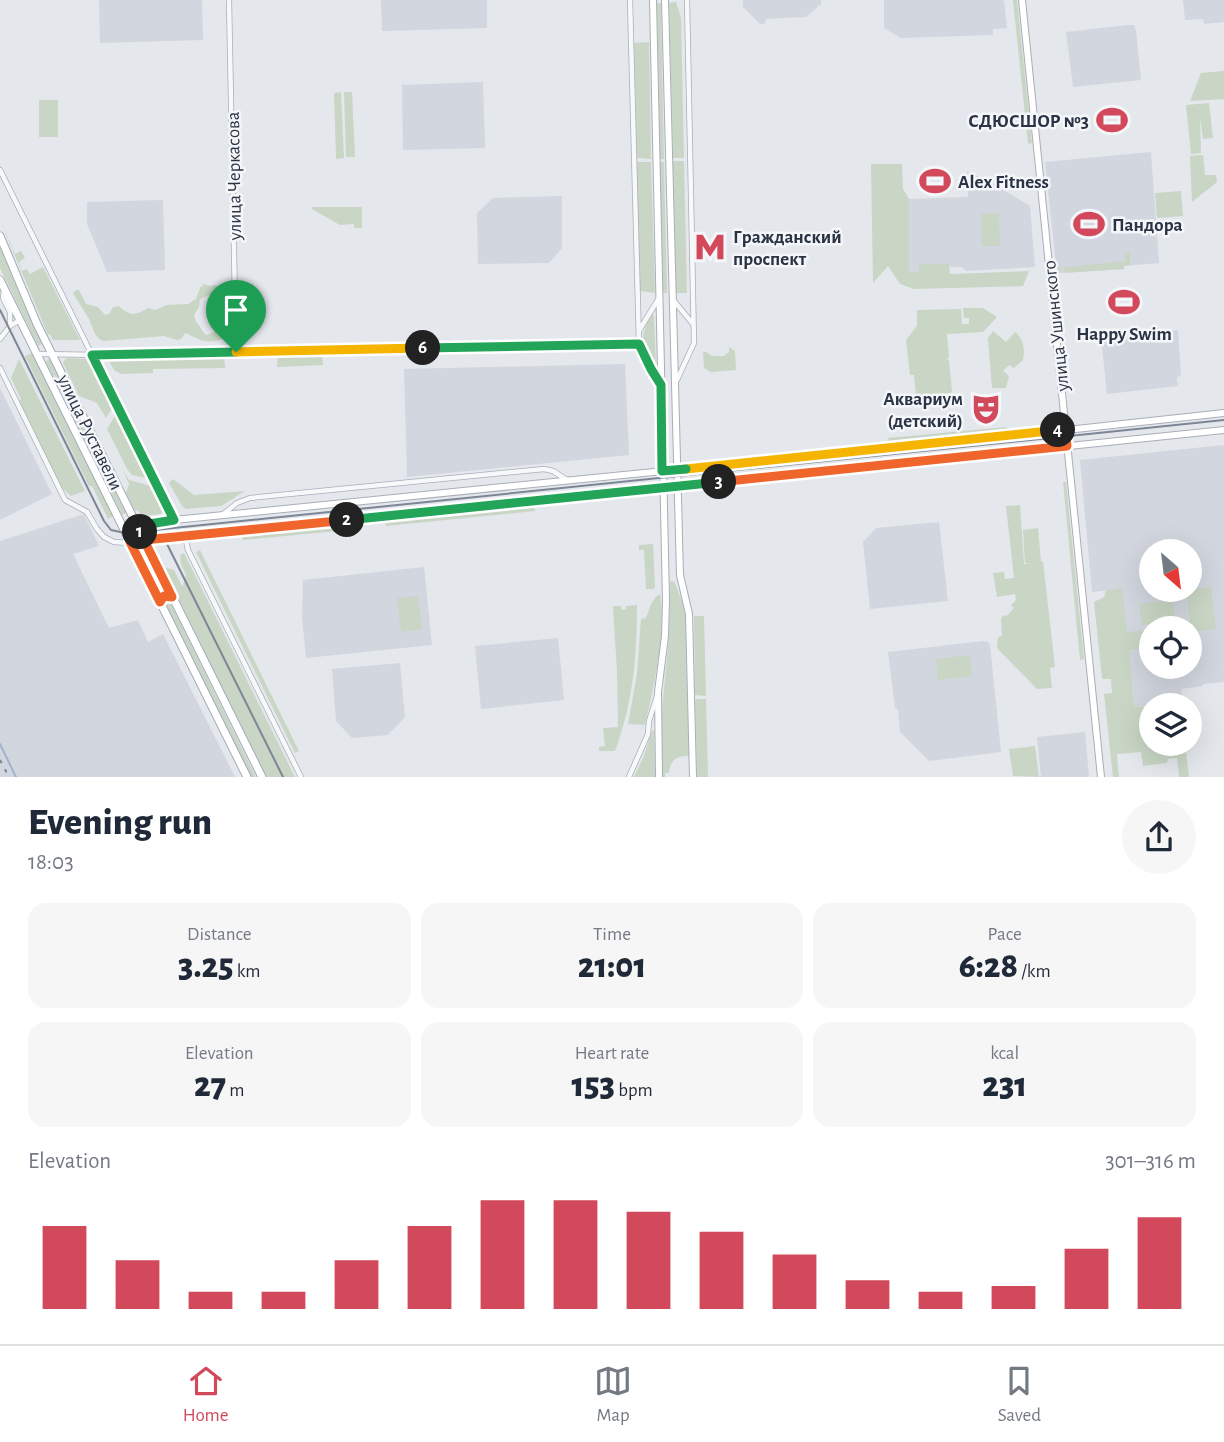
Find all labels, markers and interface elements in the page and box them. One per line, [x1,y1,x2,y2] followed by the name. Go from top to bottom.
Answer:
[1095,103,1129,137] sports icon: СДЮСШОР №3
[224,111,245,241] street label: улица Черкасова
[968,112,1089,131] place label: СДЮСШОР №3
[918,164,952,198] sports icon: Alex Fitness
[958,173,1049,192] place label: Alex Fitness
[1072,207,1106,241] sports icon: Пандора
[1112,216,1183,235] place label: Пандора
[733,228,842,269] place label: Гражданский проспект
[693,230,727,264] metro station icon: Гражданский проспект
[1040,259,1073,393] street label: улица Ушинского
[206,280,266,352] pin
[1107,285,1141,319] sports icon: Happy Swim
[217,291,255,329] icon: arrive
[1076,325,1172,344] place label: Happy Swim
[406,330,440,366] pin: 6
[418,338,427,357] text: 6
[53,371,126,493] street label: улица Руставели
[883,390,963,431] place label: Аквариум (детский)
[969,392,1003,426] theatre icon: Аквариум (детский)
[1040,412,1076,448] pin: 4
[1053,420,1062,439] text: 4
[702,464,736,500] pin: 3
[714,472,723,491] text: 3
[330,503,364,538] pin: 2
[342,510,351,529] text: 2
[122,514,158,550] pin: 1
[136,522,143,541] text: 1
[1139,539,1202,602] north arrow
[1139,539,1202,756] map controls
[1139,616,1202,679] button: locate
[1139,693,1202,756] button: layers
[1122,800,1196,874] button: share
[28,804,212,842] text: Evening run
[28,851,74,874] text: 18:03
[187,925,252,944] text: Distance
[593,925,631,944] text: Time
[988,925,1022,944] text: Pace
[178,949,234,984] text: 3.25
[578,949,646,984] text: 21:01
[959,949,1018,984] text: 6:28
[234,962,261,981] text: km
[1018,962,1051,981] text: /km
[185,1044,254,1063] text: Elevation
[575,1044,649,1063] text: Heart rate
[990,1044,1019,1063] text: kcal
[194,1068,226,1103] text: 27
[571,1068,615,1103] text: 153
[982,1068,1027,1103] text: 231
[226,1081,245,1100] text: m
[615,1081,653,1100] text: bpm
[28,1150,111,1173] text: Elevation
[1105,1150,1196,1173] text: 301–316 m
[183,1362,229,1427] tab: Home
[594,1362,632,1427] tab: Map
[998,1362,1041,1427] tab: Saved

